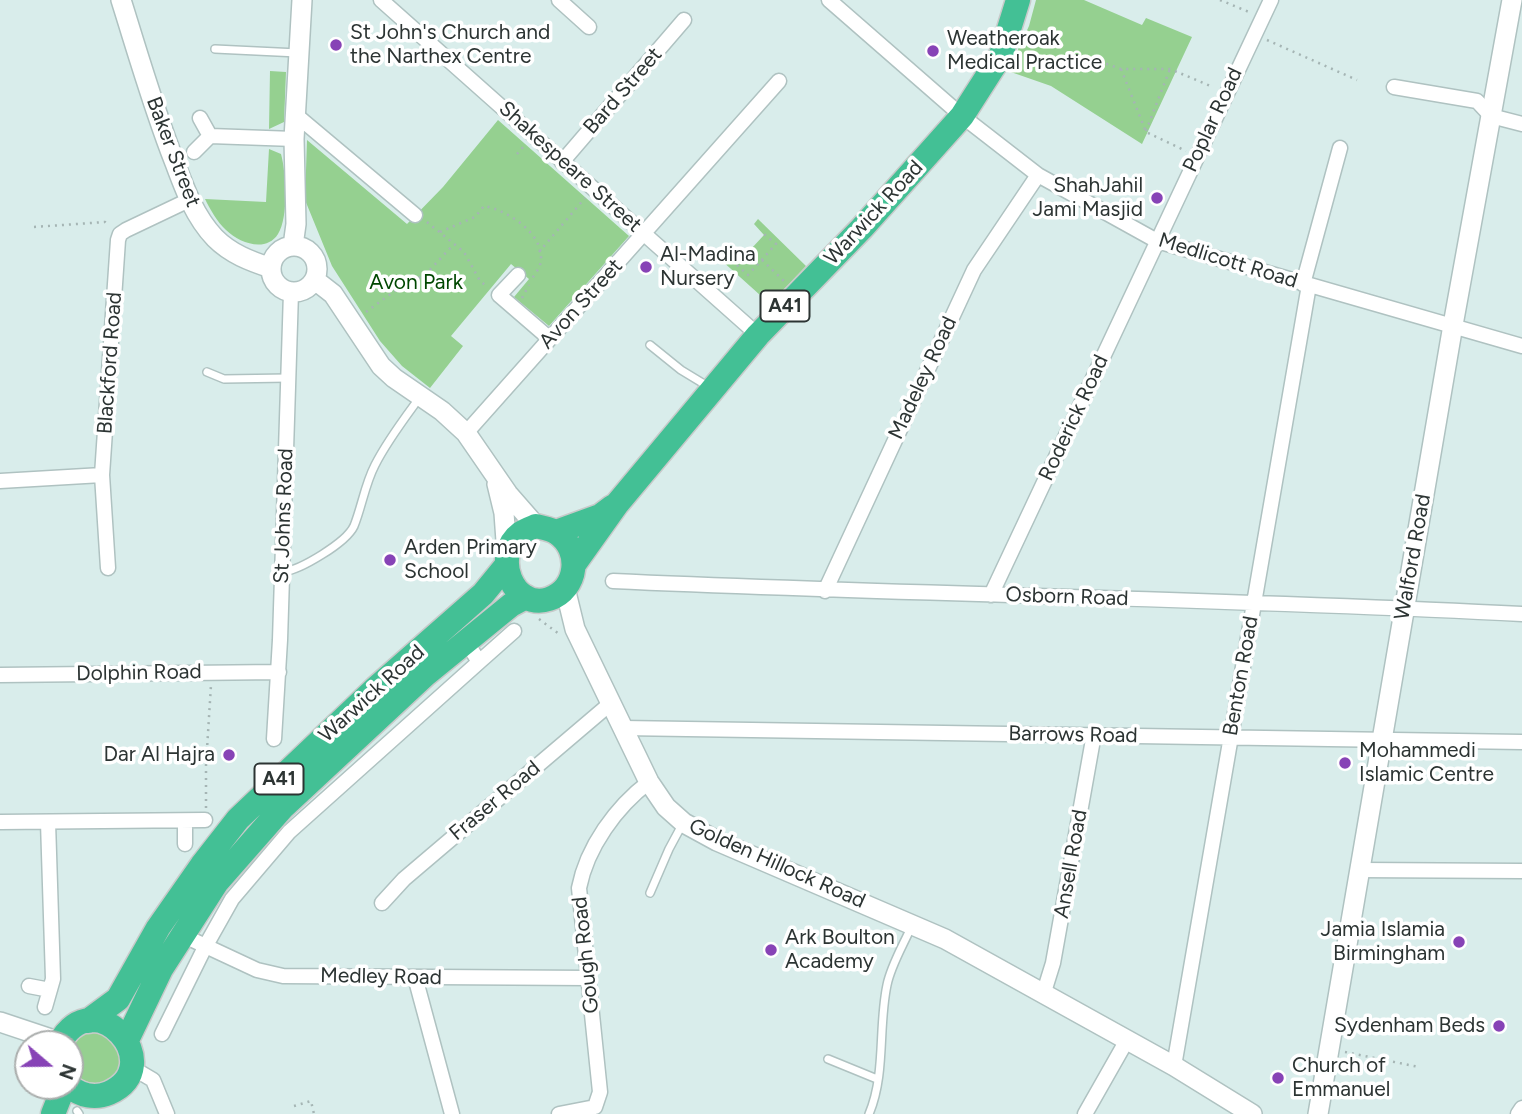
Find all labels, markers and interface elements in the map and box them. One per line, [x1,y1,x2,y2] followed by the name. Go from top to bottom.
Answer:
[350,20,550,70] place label: St John's Church and the Narthex Centre
[947,26,1102,76] place label: Weatheroak Medical Practice
[328,37,344,53] marker: St John's Church and the Narthex Centre
[578,42,668,140] street label: Bard Street
[925,43,941,59] marker: Weatheroak Medical Practice
[1178,64,1248,176] street label: Poplar Road
[140,93,206,211] street label: Baker Street
[493,96,647,238] street label: Shakespeare Street
[819,156,929,270] street label: Warwick Road
[1032,173,1143,223] place label: ShahJahil Jami Masjid
[1149,190,1165,206] marker: ShahJahil Jami Masjid
[1155,228,1301,294] street label: Medlicott Road
[660,242,756,292] place label: Al-Madina Nursery
[534,254,628,354] street label: Avon Street
[638,259,654,275] marker: Al-Madina Nursery
[369,270,463,296] park label: Avon Park
[760,290,810,322] road number: A41
[92,291,128,435] street label: Blackford Road
[884,313,962,443] street label: Madeley Road
[1034,351,1114,485] street label: Roderick Road
[269,448,299,584] street label: St Johns Road
[1390,492,1436,622] street label: Walford Road
[404,535,537,585] place label: Arden Primary School
[382,552,398,568] marker: Arden Primary School
[1005,582,1129,612] street label: Osborn Road
[1218,614,1264,738] street label: Benton Road
[314,640,430,748] street label: Warwick Road
[76,659,202,687] street label: Dolphin Road
[1008,721,1138,749] street label: Barrows Road
[1359,738,1494,788] place label: Mohammedi Islamic Centre
[104,742,215,768] place label: Dar Al Hajra
[221,747,237,763] marker: Dar Al Hajra
[1337,755,1353,771] marker: Mohammedi Islamic Centre
[444,756,546,846] street label: Fraser Road
[254,764,304,794] road number: A41
[1049,808,1093,920] street label: Ansell Road
[685,814,869,914] street label: Golden Hillock Road
[567,895,605,1015] street label: Gough Road
[1321,917,1445,967] place label: Jamia Islamia Birmingham
[785,925,895,975] place label: Ark Boulton Academy
[1451,934,1467,950] marker: Jamia Islamia Birmingham
[763,942,779,958] marker: Ark Boulton Academy
[320,963,442,991] street label: Medley Road
[1334,1013,1485,1039] place label: Sydenham Beds
[1491,1018,1507,1034] marker: Sydenham Beds
[14,1030,84,1100] north arrow
[1292,1053,1390,1103] place label: Church of Emmanuel
[54,1061,81,1083] text: N
[1270,1070,1286,1086] marker: Church of Emmanuel

